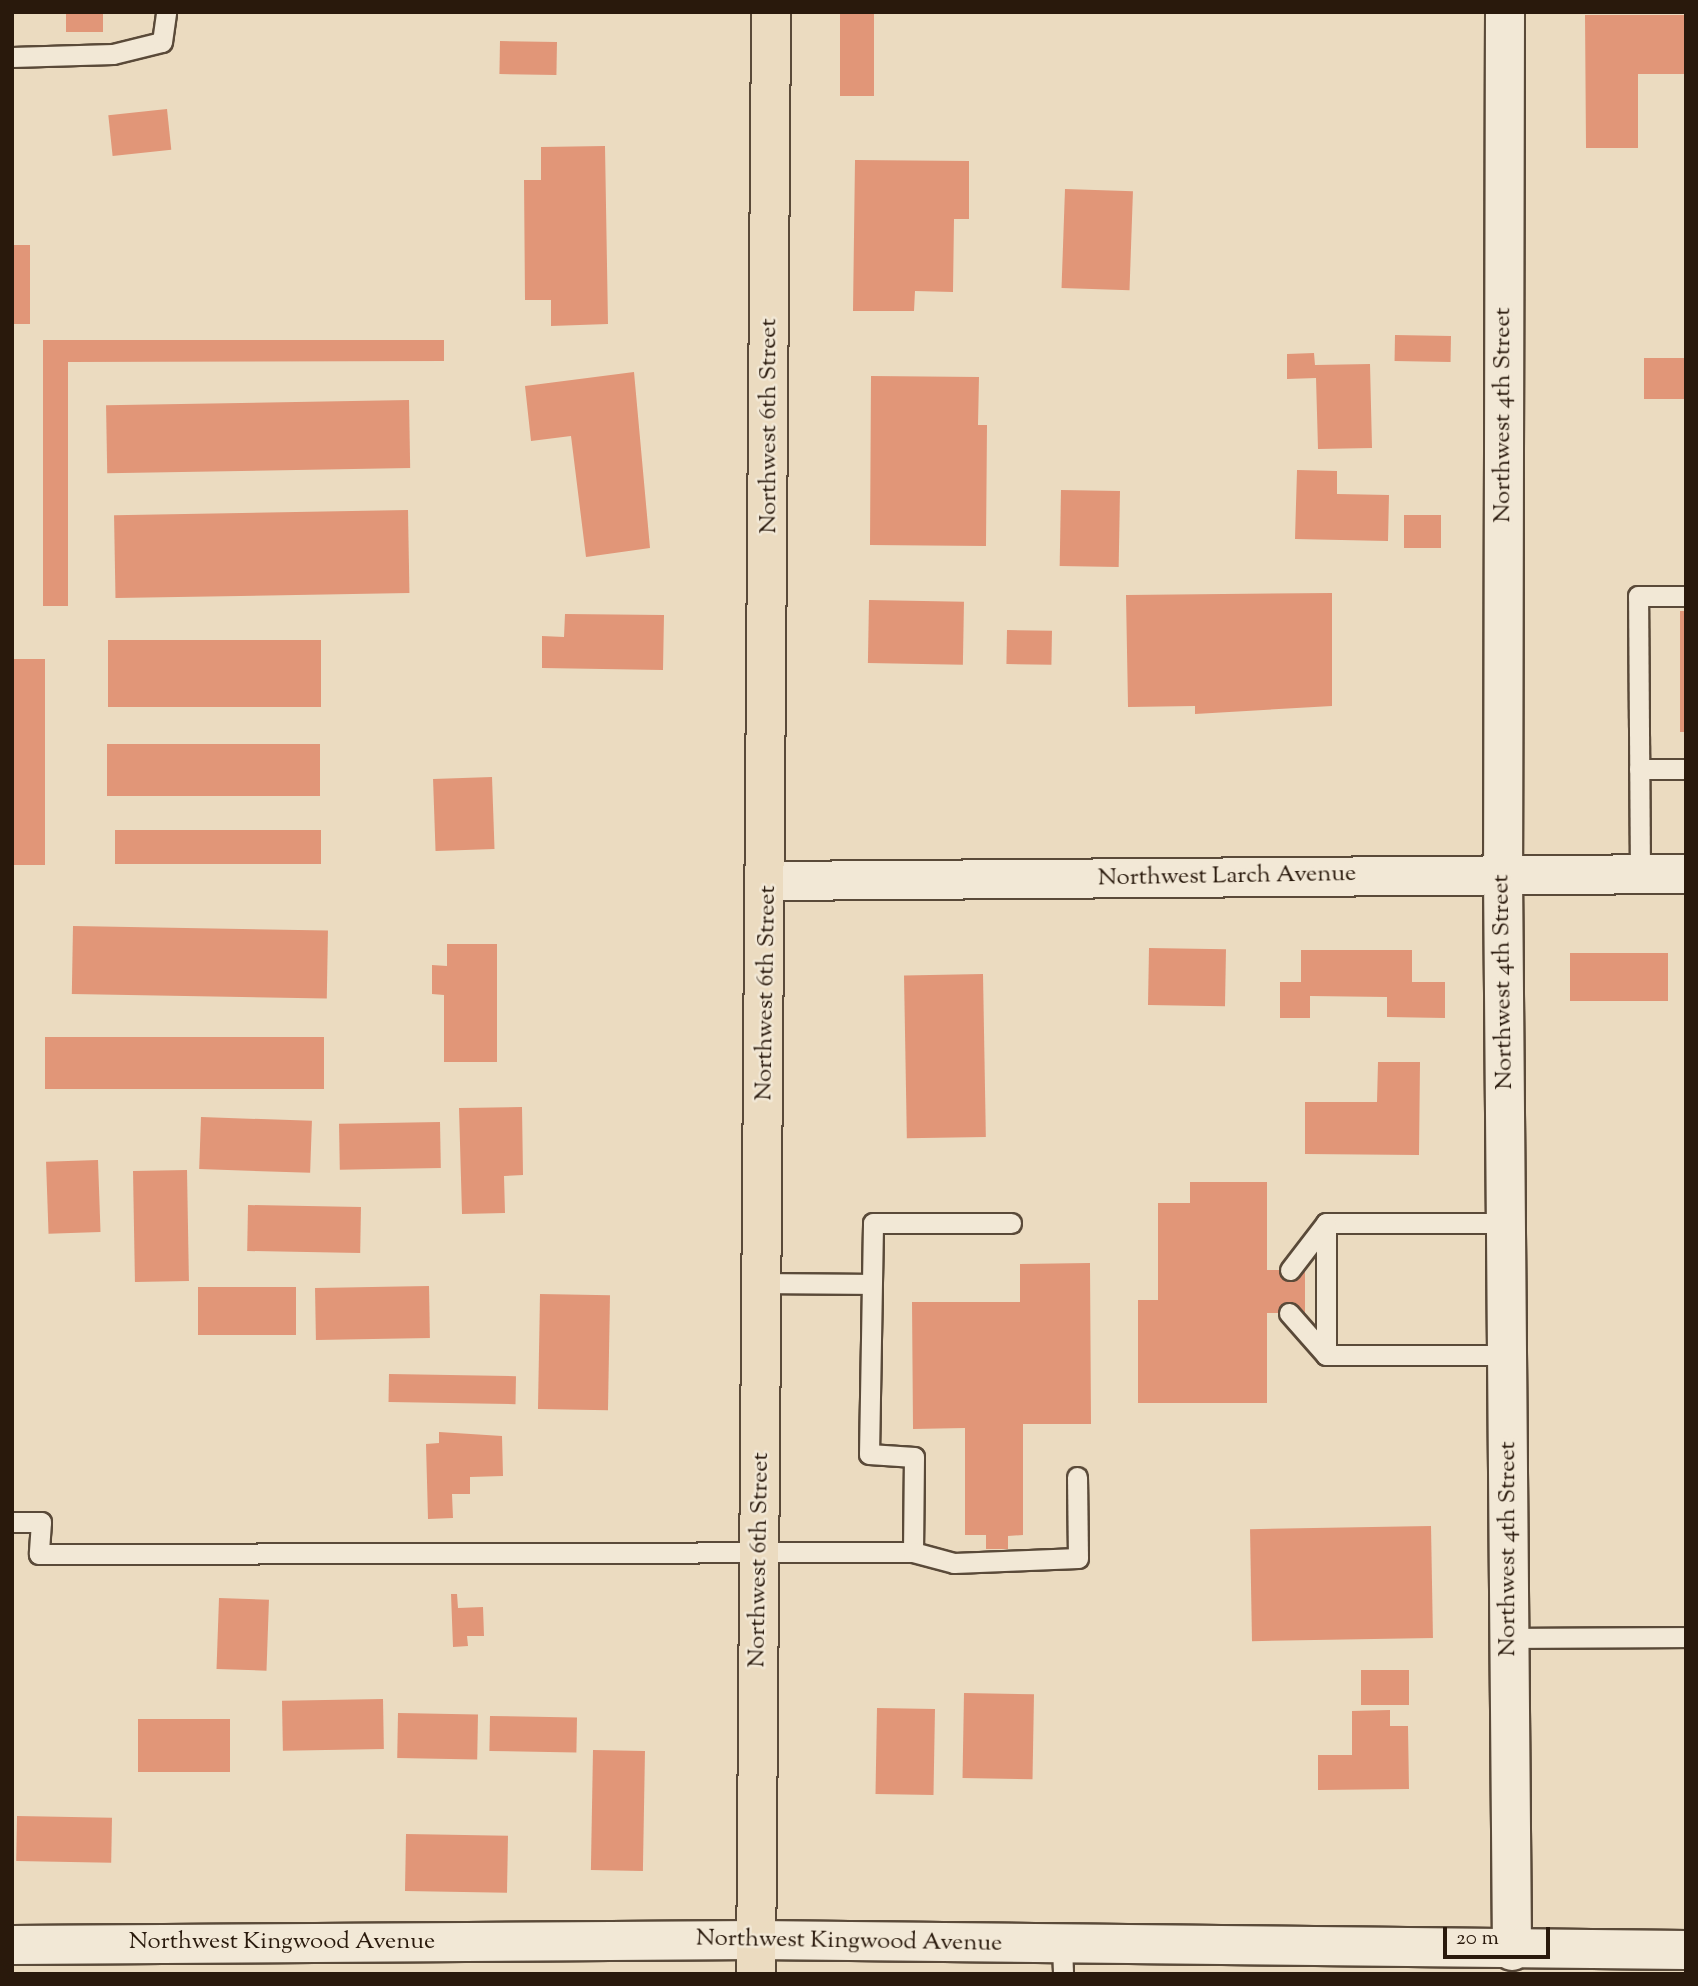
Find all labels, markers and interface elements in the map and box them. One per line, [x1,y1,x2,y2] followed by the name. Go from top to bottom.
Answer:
[1490,307,1518,523] street label: Northwest 4th Street
[756,318,784,534] street label: Northwest 6th Street
[1098,860,1356,894] street label: Northwest Larch Avenue
[1488,874,1520,1090] street label: Northwest 4th Street
[751,885,783,1101] street label: Northwest 6th Street
[1495,1441,1523,1657] street label: Northwest 4th Street
[744,1452,776,1668] street label: Northwest 6th Street
[1446,1912,1553,1956] scale bar
[1456,1924,1499,1954] text: 20 m
[696,1925,1002,1959] street label: Northwest Kingwood Avenue
[129,1929,435,1957] street label: Northwest Kingwood Avenue

